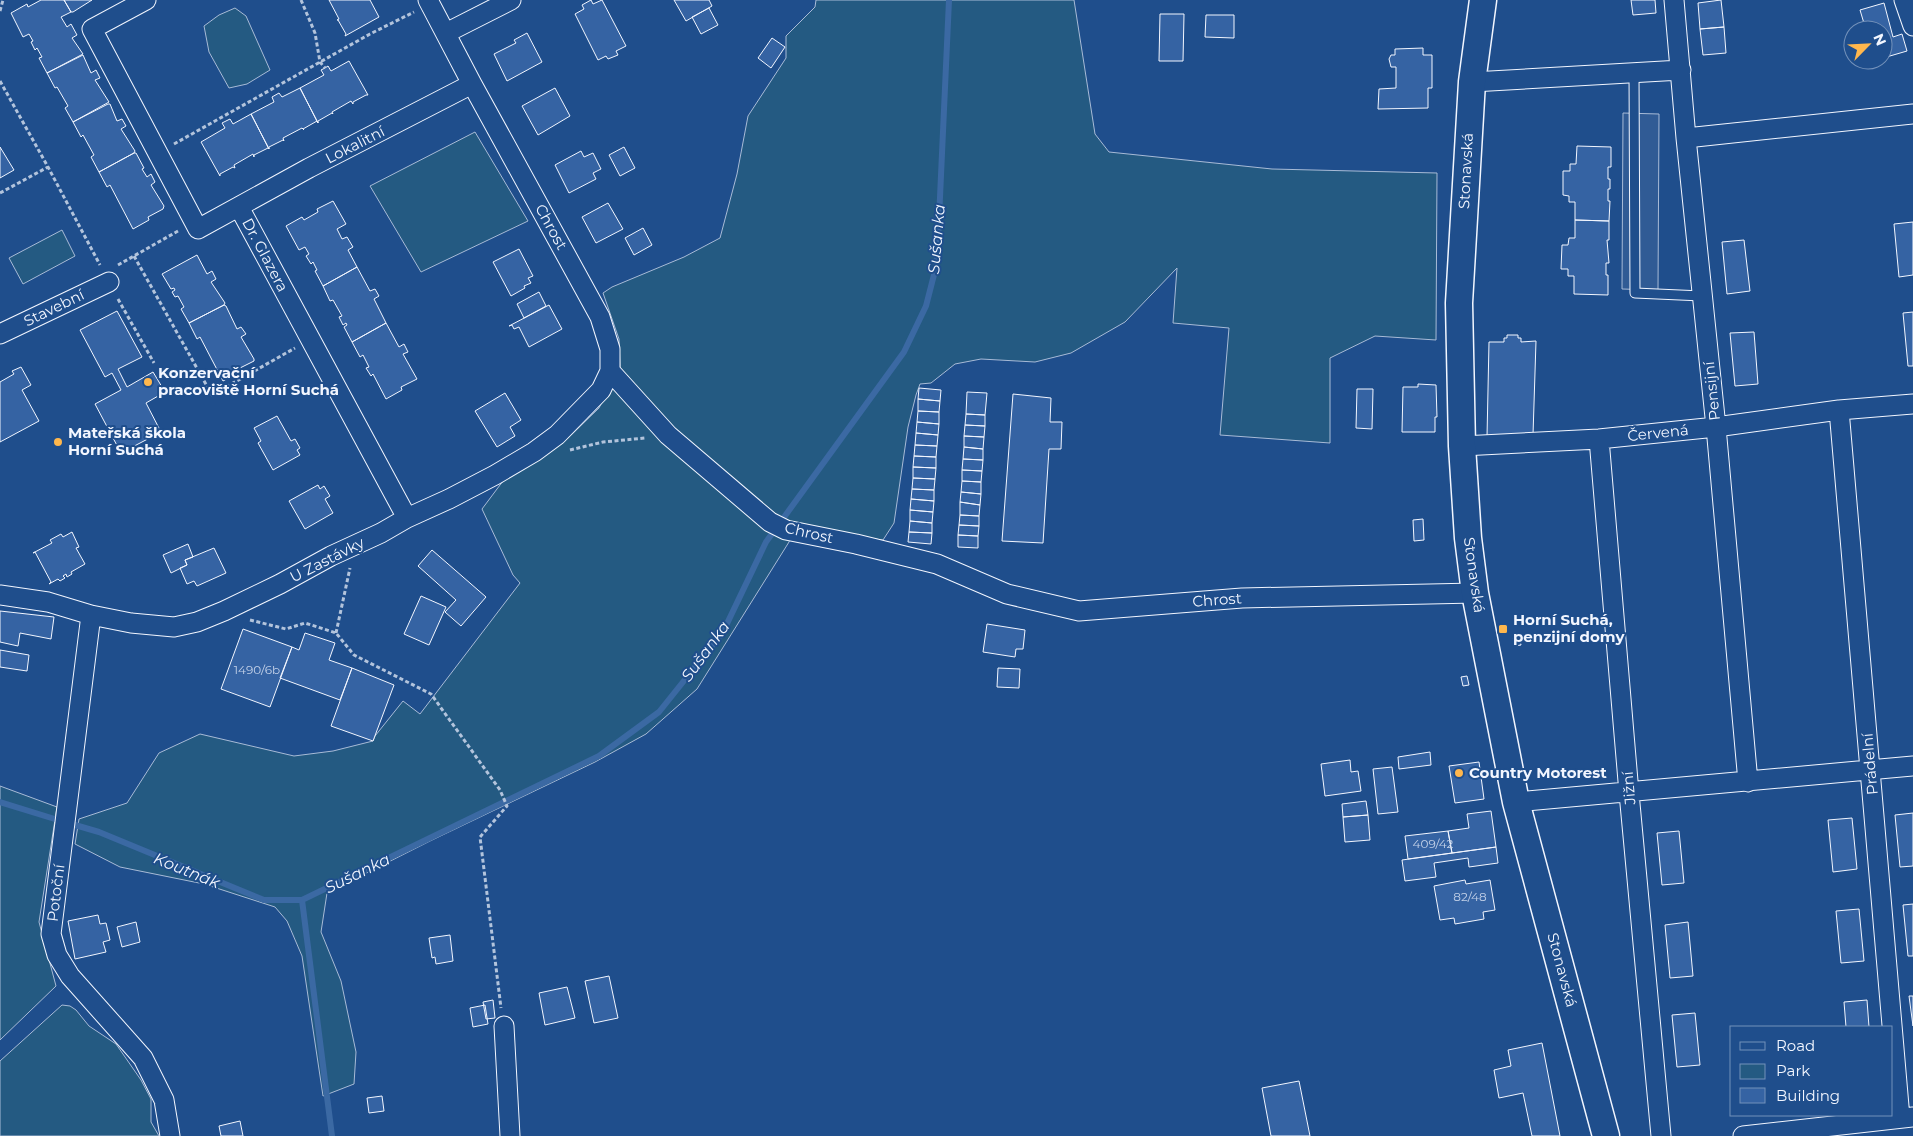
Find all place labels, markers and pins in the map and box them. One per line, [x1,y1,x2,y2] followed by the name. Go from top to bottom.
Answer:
[158,363,339,399] place label: Konzervační pracoviště Horní Suchá
[142,376,154,388] marker: Konzervační pracoviště Horní Suchá
[68,423,186,459] place label: Mateřská škola Horní Suchá
[52,436,64,448] marker: Mateřská škola Horní Suchá
[1513,610,1625,646] place label: Horní Suchá, penzijní domy
[1497,623,1509,635] marker: Horní Suchá, penzijní domy
[1469,763,1607,782] place label: Country Motorest
[1453,767,1465,779] marker: Country Motorest

